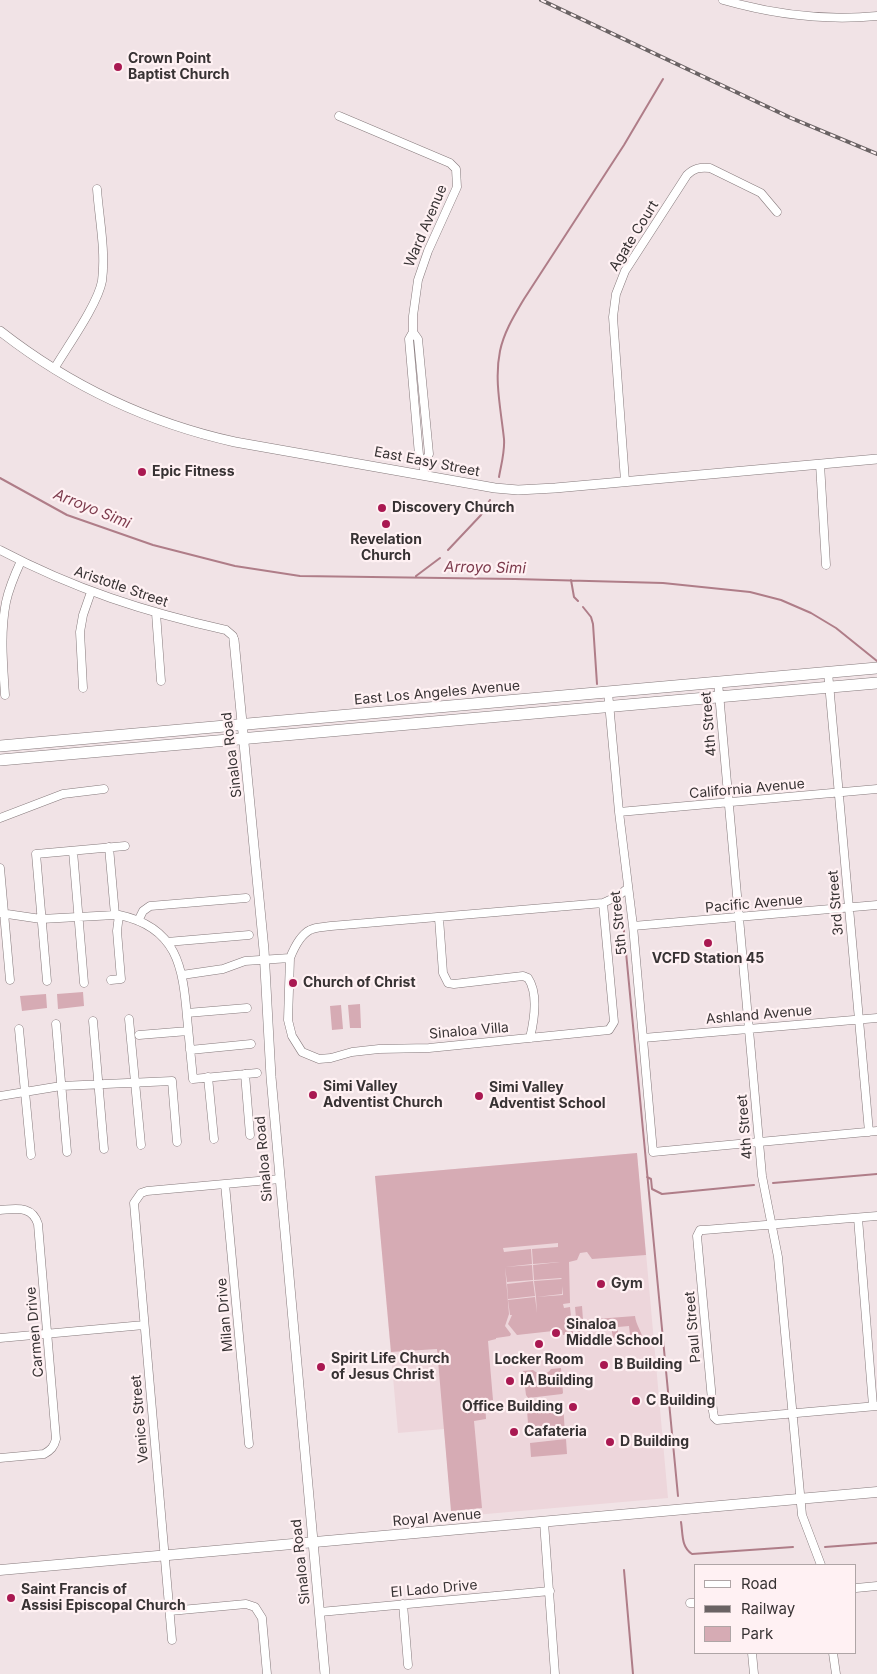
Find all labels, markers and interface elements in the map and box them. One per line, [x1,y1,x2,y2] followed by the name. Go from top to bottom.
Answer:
[128,51,230,84] place label: Crown Point Baptist Church
[112,61,124,73] marker: Crown Point Baptist Church
[401,182,451,270] street label: Ward Avenue
[606,198,662,274] street label: Agate Court
[373,444,481,480] street label: East Easy Street
[152,464,235,480] place label: Epic Fitness
[136,466,148,478] marker: Epic Fitness
[51,485,133,533] water label: Arroyo Simi
[392,500,515,516] place label: Discovery Church
[376,502,388,514] marker: Discovery Church
[380,518,392,530] marker: Revelation Church
[350,532,422,564] place label: Revelation Church
[444,558,526,578] water label: Arroyo Simi
[72,563,170,611] street label: Aristotle Street
[353,677,521,709] street label: East Los Angeles Avenue
[698,691,720,757] street label: 4th Street
[218,711,246,799] street label: Sinaloa Road
[688,776,806,802] street label: California Avenue
[825,870,847,936] street label: 3rd Street
[607,890,631,956] street label: 5th Street
[705,891,803,917] street label: Pacific Avenue
[702,937,714,949] marker: VCFD Station 45
[652,951,764,967] place label: VCFD Station 45
[303,975,416,991] place label: Church of Christ
[287,977,299,989] marker: Church of Christ
[705,1002,813,1028] street label: Ashland Avenue
[428,1019,510,1043] street label: Sinaloa Villa
[323,1079,443,1112] place label: Simi Valley Adventist Church
[489,1080,606,1112] place label: Simi Valley Adventist School
[307,1089,319,1101] marker: Simi Valley Adventist Church
[473,1090,485,1102] marker: Simi Valley Adventist School
[734,1094,756,1160] street label: 4th Street
[252,1115,276,1203] street label: Sinaloa Road
[611,1276,643,1292] place label: Gym
[213,1277,237,1353] street label: Milan Drive
[595,1278,607,1290] marker: Gym
[23,1286,47,1378] street label: Carmen Drive
[681,1290,705,1364] street label: Paul Street
[566,1317,663,1350] place label: Sinaloa Middle School
[550,1327,562,1339] marker: Sinaloa Middle School
[533,1338,545,1350] marker: Locker Room
[331,1351,450,1384] place label: Spirit Life Church of Jesus Christ
[495,1352,583,1368] place label: Locker Room
[614,1357,682,1373] place label: B Building
[598,1359,610,1371] marker: B Building
[315,1361,327,1373] marker: Spirit Life Church of Jesus Christ
[520,1373,593,1389] place label: IA Building
[128,1374,152,1464] street label: Venice Street
[504,1375,516,1387] marker: IA Building
[646,1393,715,1409] place label: C Building
[630,1395,642,1407] marker: C Building
[462,1399,563,1415] place label: Office Building
[567,1401,579,1413] marker: Office Building
[524,1424,587,1440] place label: Cafateria
[508,1426,520,1438] marker: Cafateria
[620,1434,689,1450] place label: D Building
[604,1436,616,1448] marker: D Building
[392,1506,482,1530] street label: Royal Avenue
[288,1518,314,1606] street label: Sinaloa Road
[694,1564,857,1654] legend
[741,1574,777,1593] text: Road
[390,1577,478,1601] street label: El Lado Drive
[21,1582,186,1614] place label: Saint Francis of Assisi Episcopal Church
[5,1592,17,1604] marker: Saint Francis of Assisi Episcopal Church
[741,1599,795,1618] text: Railway
[741,1624,773,1643] text: Park

